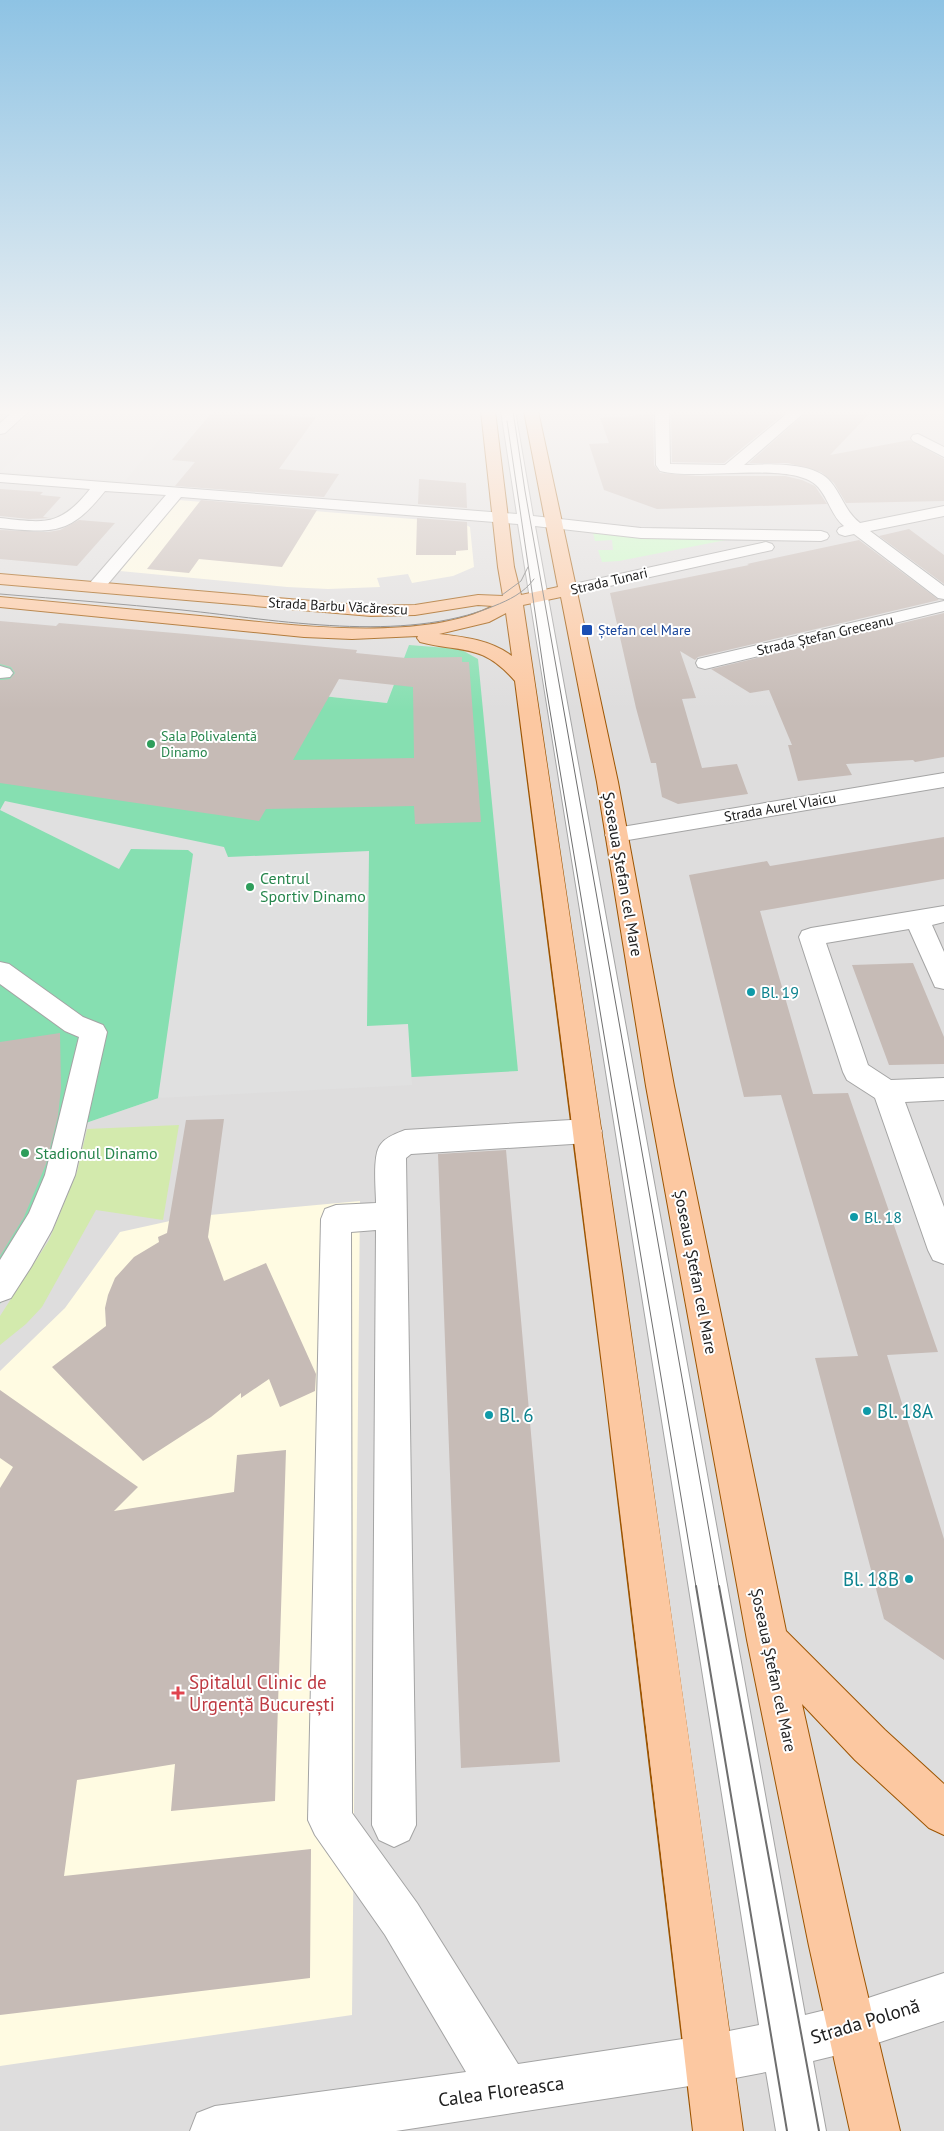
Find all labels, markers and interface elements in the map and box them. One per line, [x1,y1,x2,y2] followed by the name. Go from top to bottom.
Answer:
[569,563,649,599] street label: Strada Tunari
[268,593,408,619] street label: Strada Barbu Văcărescu
[755,611,895,659] street label: Strada Ștefan Greceanu
[598,621,691,639] place label: Ștefan cel Mare
[580,623,594,637] marker: Ștefan cel Mare
[161,727,257,761] place label: Sala Polivalentă Dinamo
[145,738,157,750] marker: Sala Polivalentă Dinamo
[723,788,837,826] street label: Strada Aurel Vlaicu
[599,790,647,958] street label: Șoseaua Ștefan cel Mare
[260,868,366,906] place label: Centrul Sportiv Dinamo
[244,881,256,893] marker: Centrul Sportiv Dinamo
[761,982,799,1002] place label: Bl. 19
[745,986,757,998] marker: Bl. 19
[35,1143,158,1163] place label: Stadionul Dinamo
[19,1147,31,1159] marker: Stadionul Dinamo
[670,1188,722,1356] street label: Șoseaua Ștefan cel Mare
[864,1207,902,1227] place label: Bl. 18
[848,1211,860,1223] marker: Bl. 18
[877,1399,933,1423] place label: Bl. 18A
[499,1403,534,1427] place label: Bl. 6
[861,1405,873,1417] marker: Bl. 18A
[483,1409,495,1421] marker: Bl. 6
[843,1567,899,1591] place label: Bl. 18B
[903,1573,915,1585] marker: Bl. 18B
[747,1586,801,1754] street label: Șoseaua Ștefan cel Mare
[189,1670,335,1716] place label: Spitalul Clinic de Urgență București
[171,1686,185,1700] marker: Spitalul Clinic de Urgență București
[808,1993,922,2049] street label: Strada Polonă
[437,2070,565,2112] street label: Calea Floreasca

